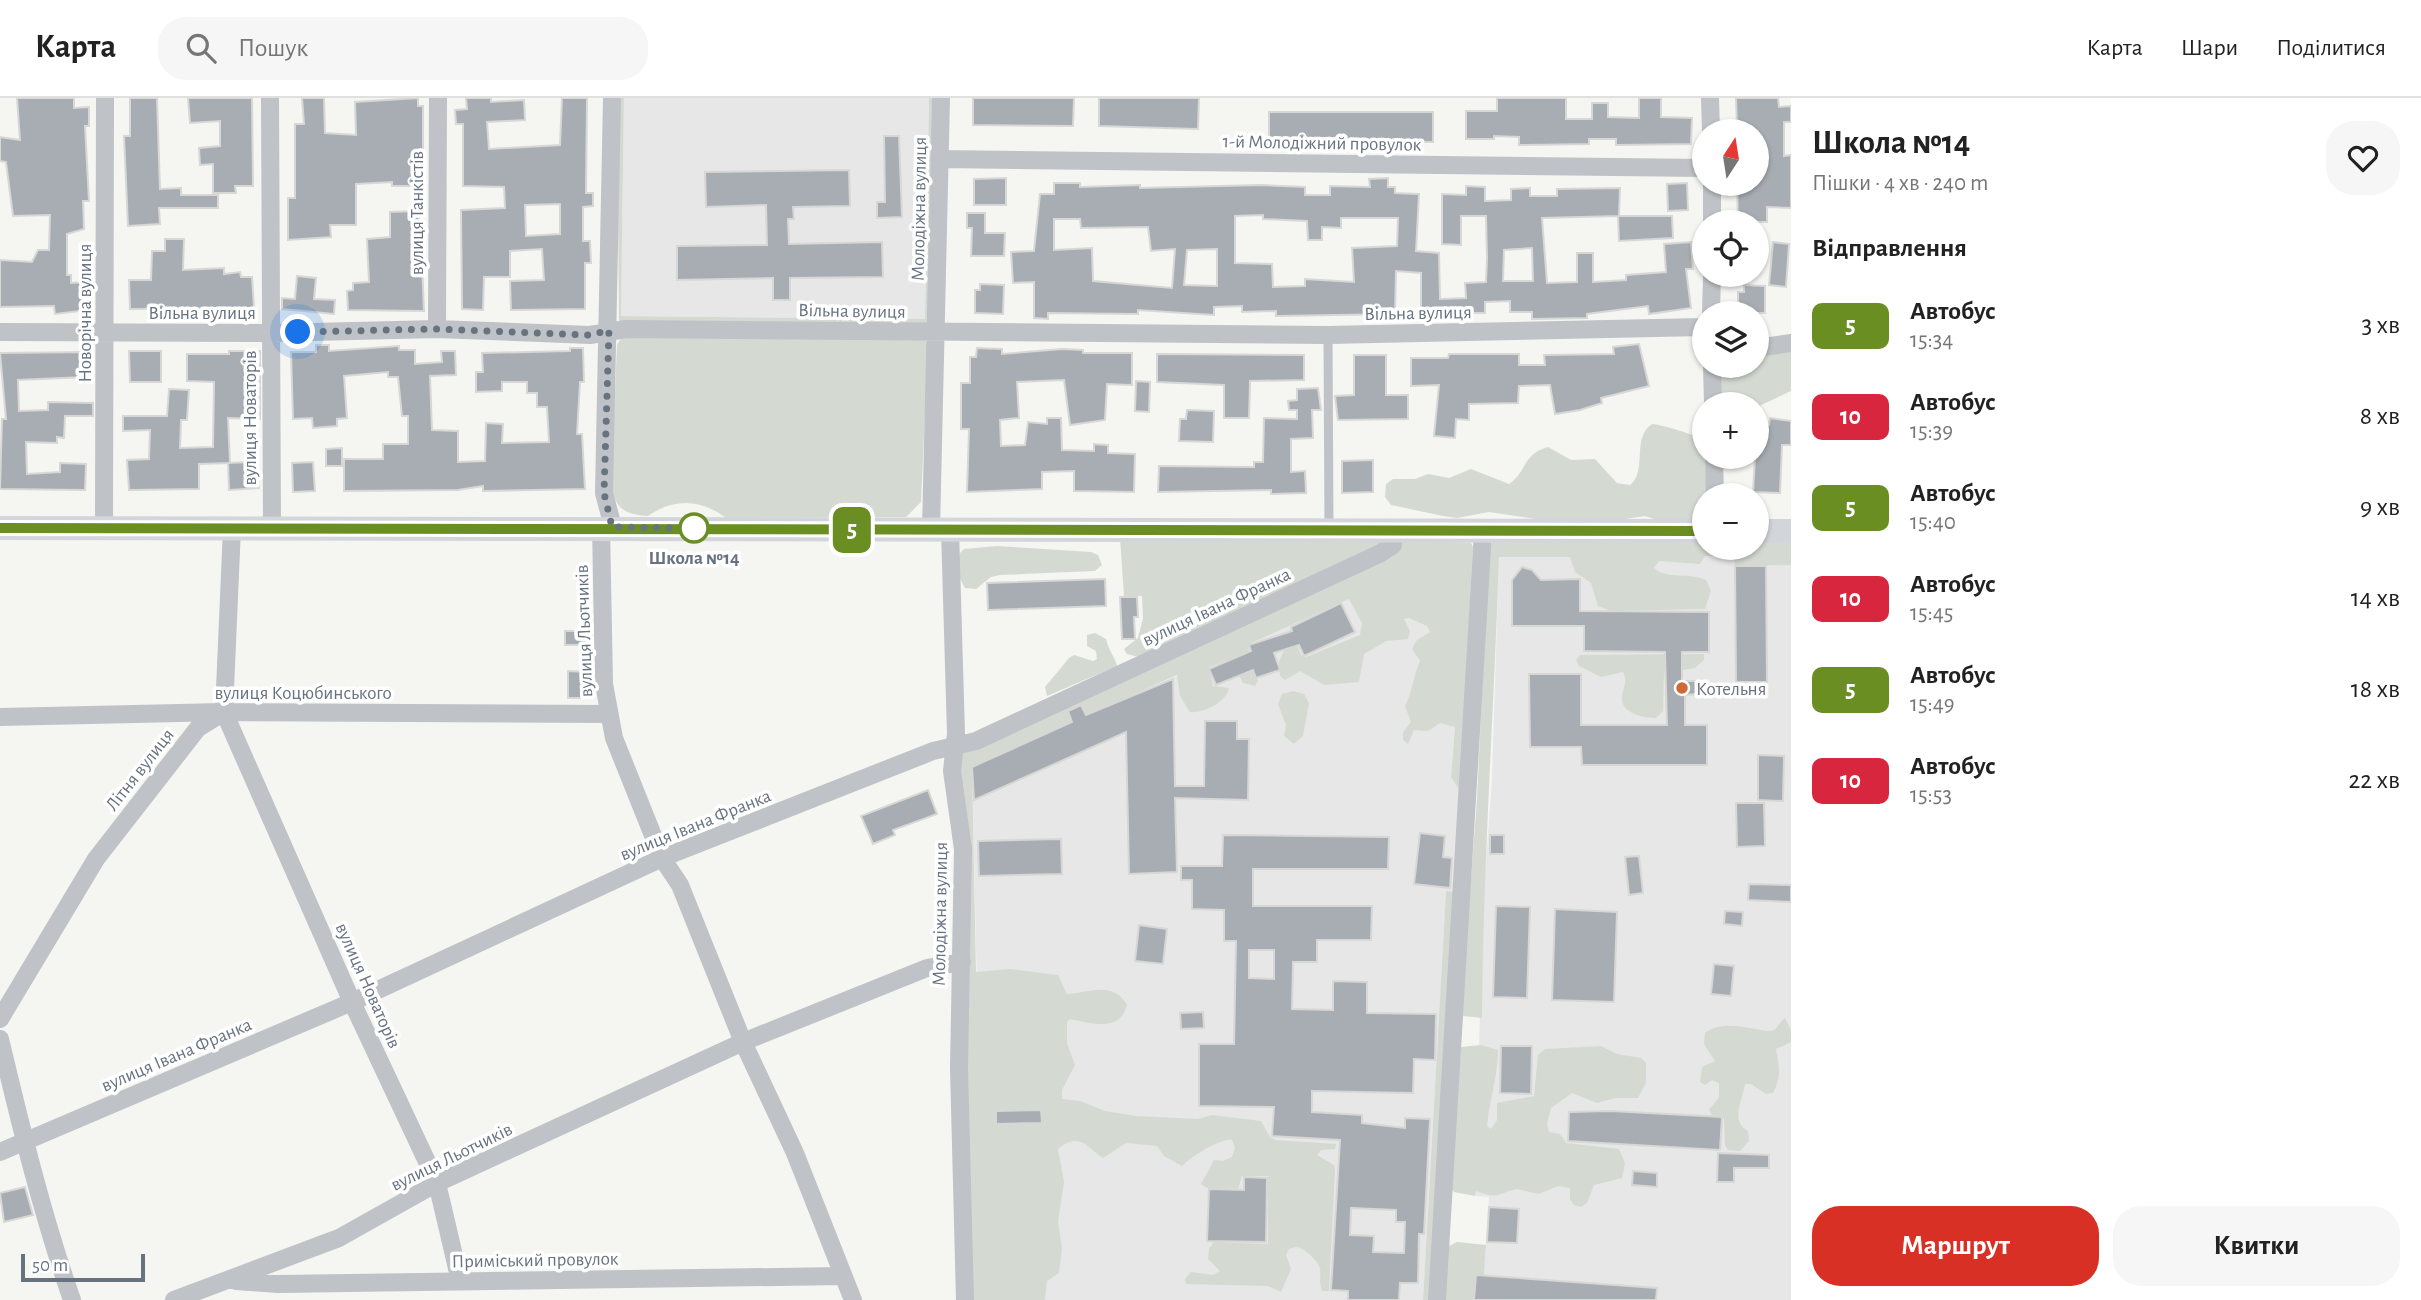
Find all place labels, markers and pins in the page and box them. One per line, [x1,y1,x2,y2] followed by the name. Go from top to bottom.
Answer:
[679,513,709,543] marker: Школа №14
[648,549,740,568] place label: Школа №14
[1674,680,1690,696] marker: Котельня
[1696,680,1766,699] place label: Котельня

